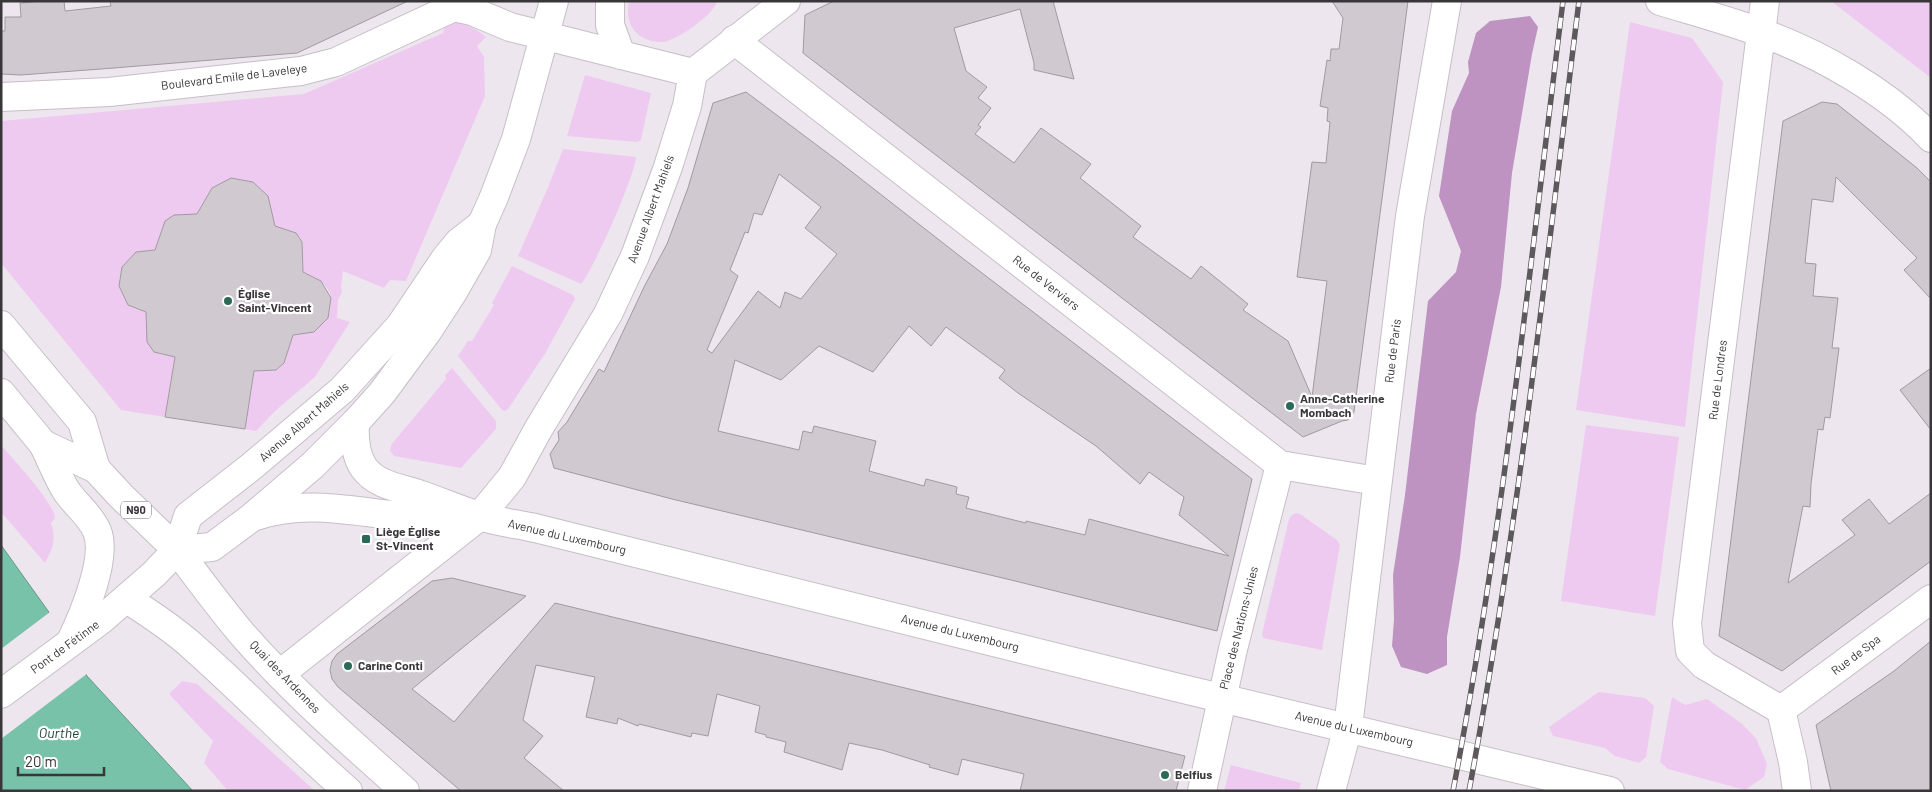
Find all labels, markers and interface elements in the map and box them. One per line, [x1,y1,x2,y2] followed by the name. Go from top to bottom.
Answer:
[160,60,308,92] street label: Boulevard Emile de Laveleye
[624,153,676,265] street label: Avenue Albert Mahiels
[1010,252,1083,313] street label: Rue de Verviers
[238,286,312,314] place label: Église Saint-Vincent
[222,295,234,307] marker: Église Saint-Vincent
[1381,318,1403,384] street label: Rue de Paris
[1705,339,1729,421] street label: Rue de Londres
[256,378,351,464] street label: Avenue Albert Mahiels
[1300,391,1385,419] place label: Anne-Catherine Mombach
[1284,400,1296,412] marker: Anne-Catherine Mombach
[121,502,151,518] road number: N90
[507,516,628,556] street label: Avenue du Luxembourg
[376,524,441,552] place label: Liège Église St-Vincent
[360,533,372,545] marker: Liège Église St-Vincent
[1216,564,1260,691] street label: Place des Nations-Unies
[900,611,1021,653] street label: Avenue du Luxembourg
[27,617,101,676] street label: Pont de Fétinne
[1828,631,1883,677] street label: Rue de Spa
[248,637,324,716] street label: Quai des Ardennes
[358,658,423,672] place label: Carine Conti
[342,660,354,672] marker: Carine Conti
[1294,708,1415,748] street label: Avenue du Luxembourg
[39,724,79,741] water label: Ourthe
[18,744,104,776] scale bar
[25,752,57,770] text: 20 m
[1175,767,1212,781] place label: Belfius
[1159,769,1171,781] marker: Belfius

